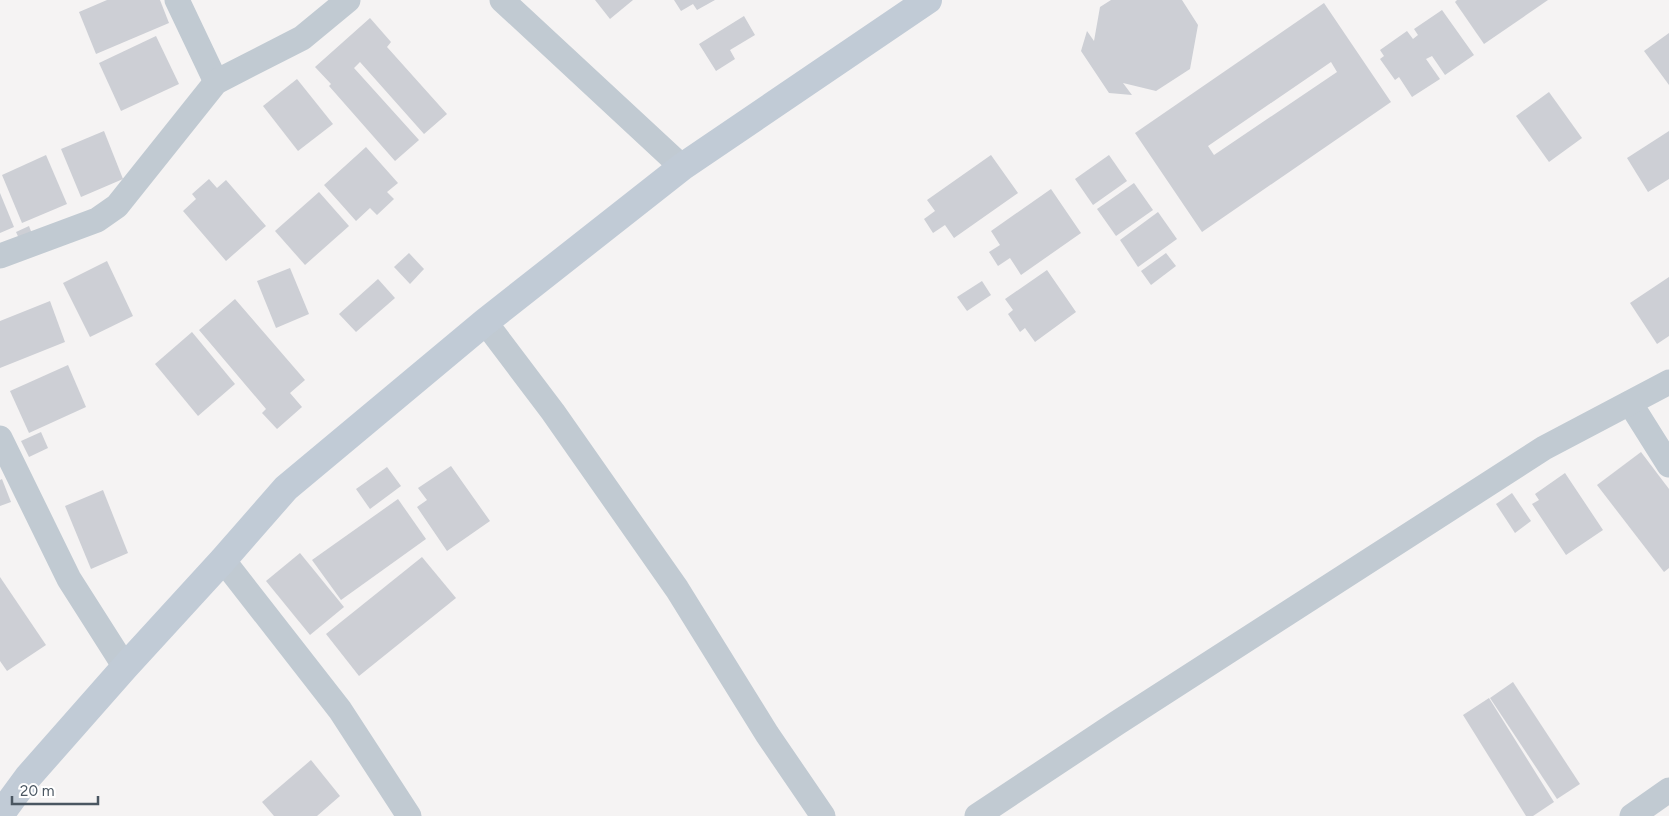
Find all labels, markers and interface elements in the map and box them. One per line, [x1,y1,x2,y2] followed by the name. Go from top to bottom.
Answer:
[12,774,99,806] scale bar
[20,782,54,800] text: 20 m

